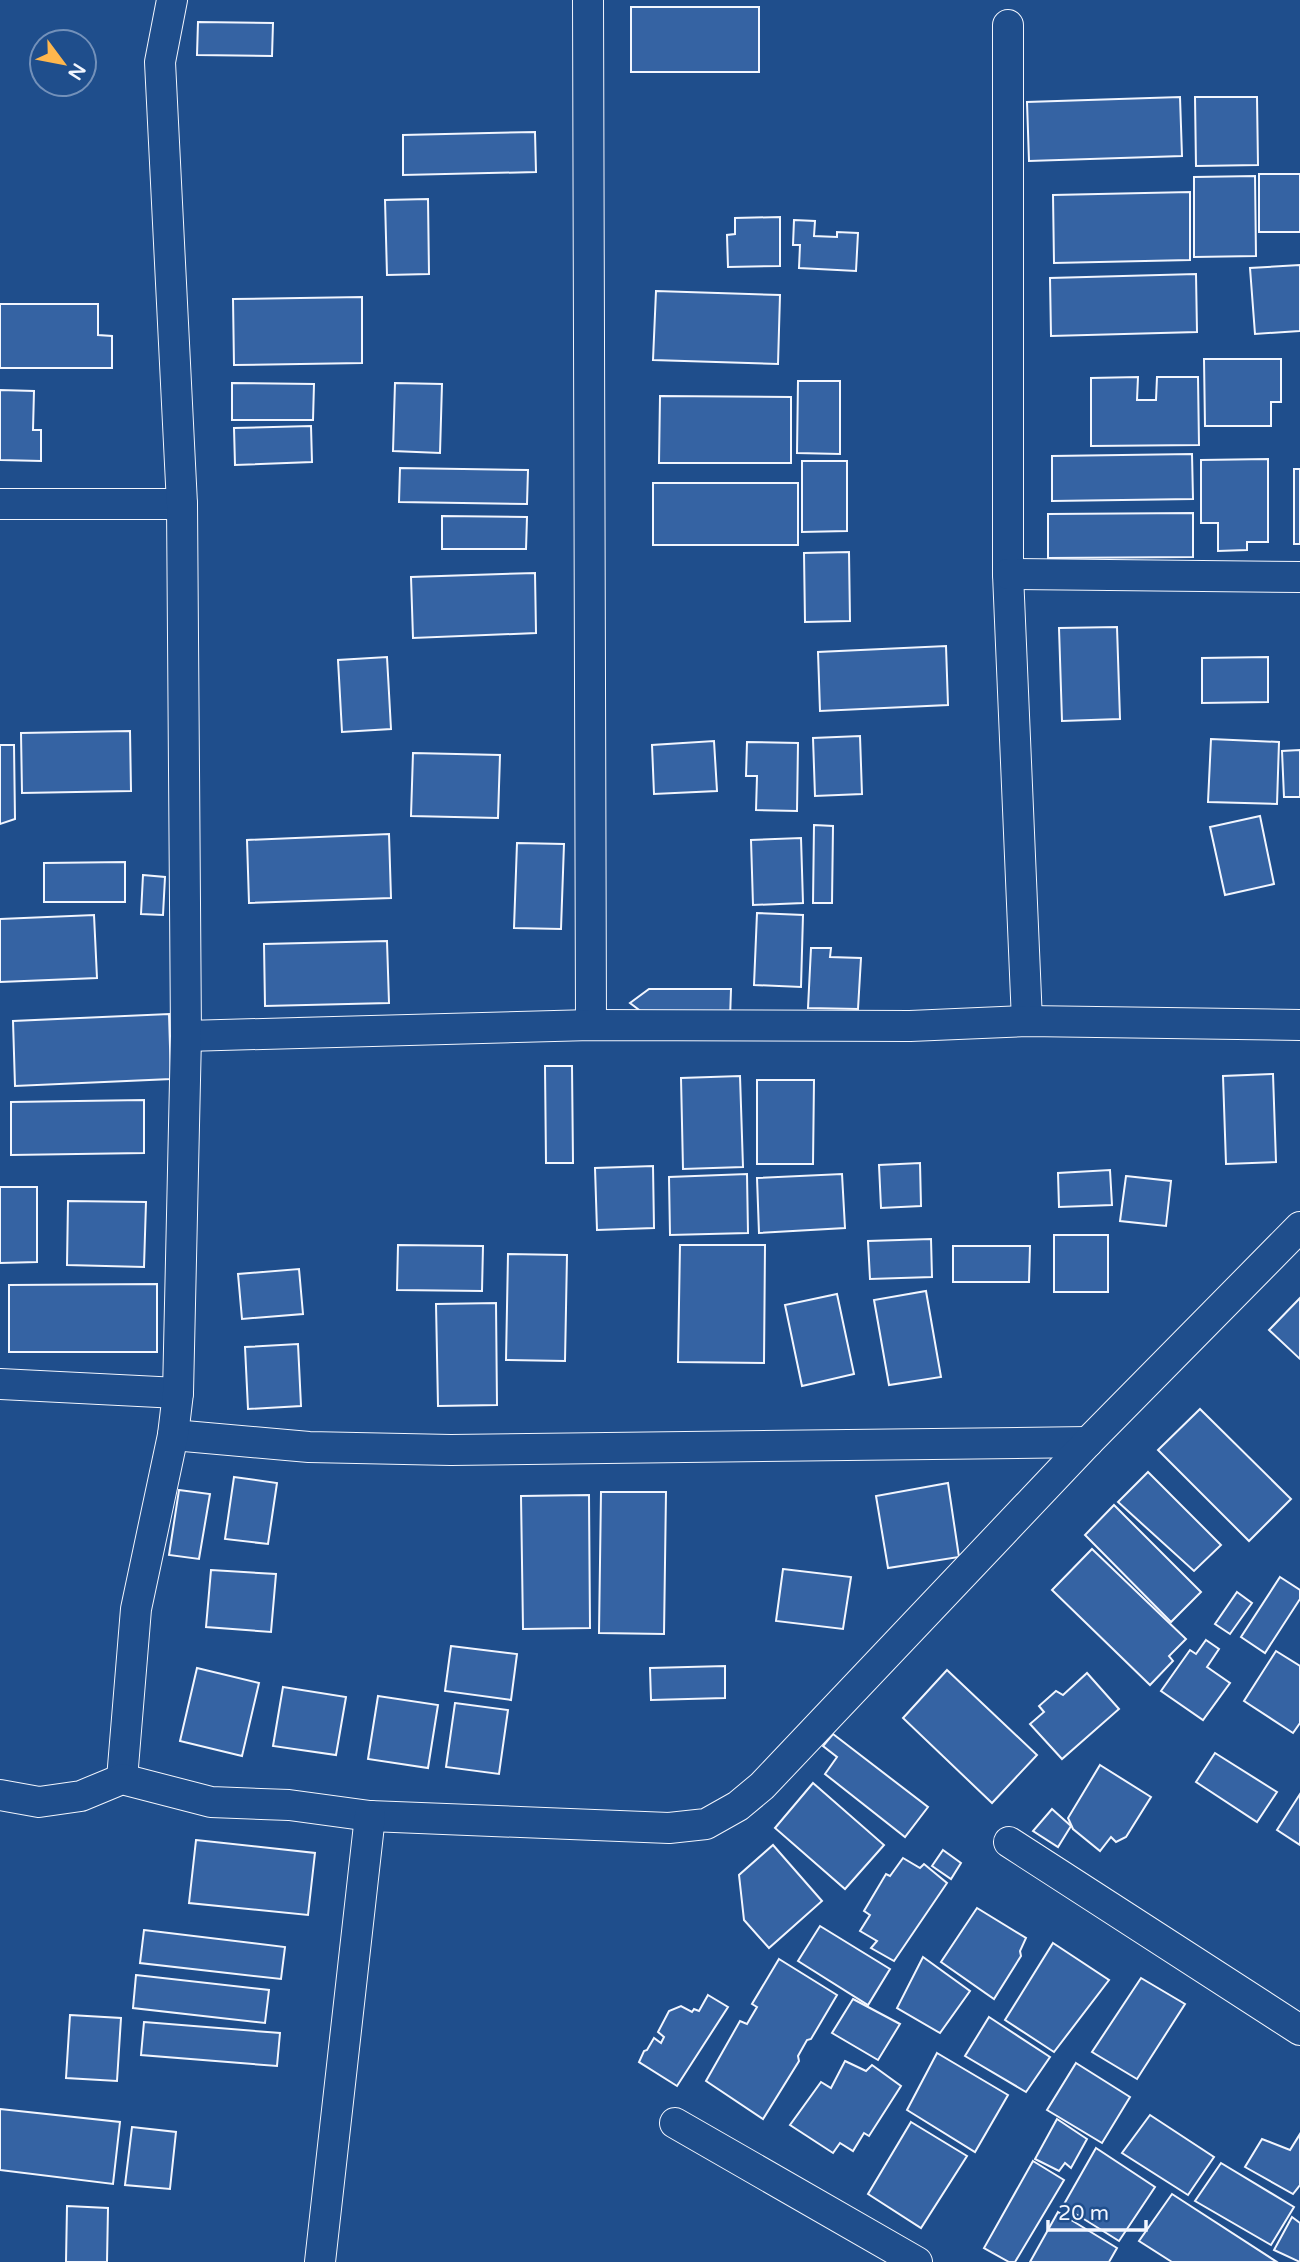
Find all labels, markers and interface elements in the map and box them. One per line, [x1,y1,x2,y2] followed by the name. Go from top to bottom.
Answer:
[28,28,98,98] north arrow
[63,59,90,84] text: N
[1048,2188,1146,2232] scale bar
[1058,2201,1109,2226] text: 20 m

